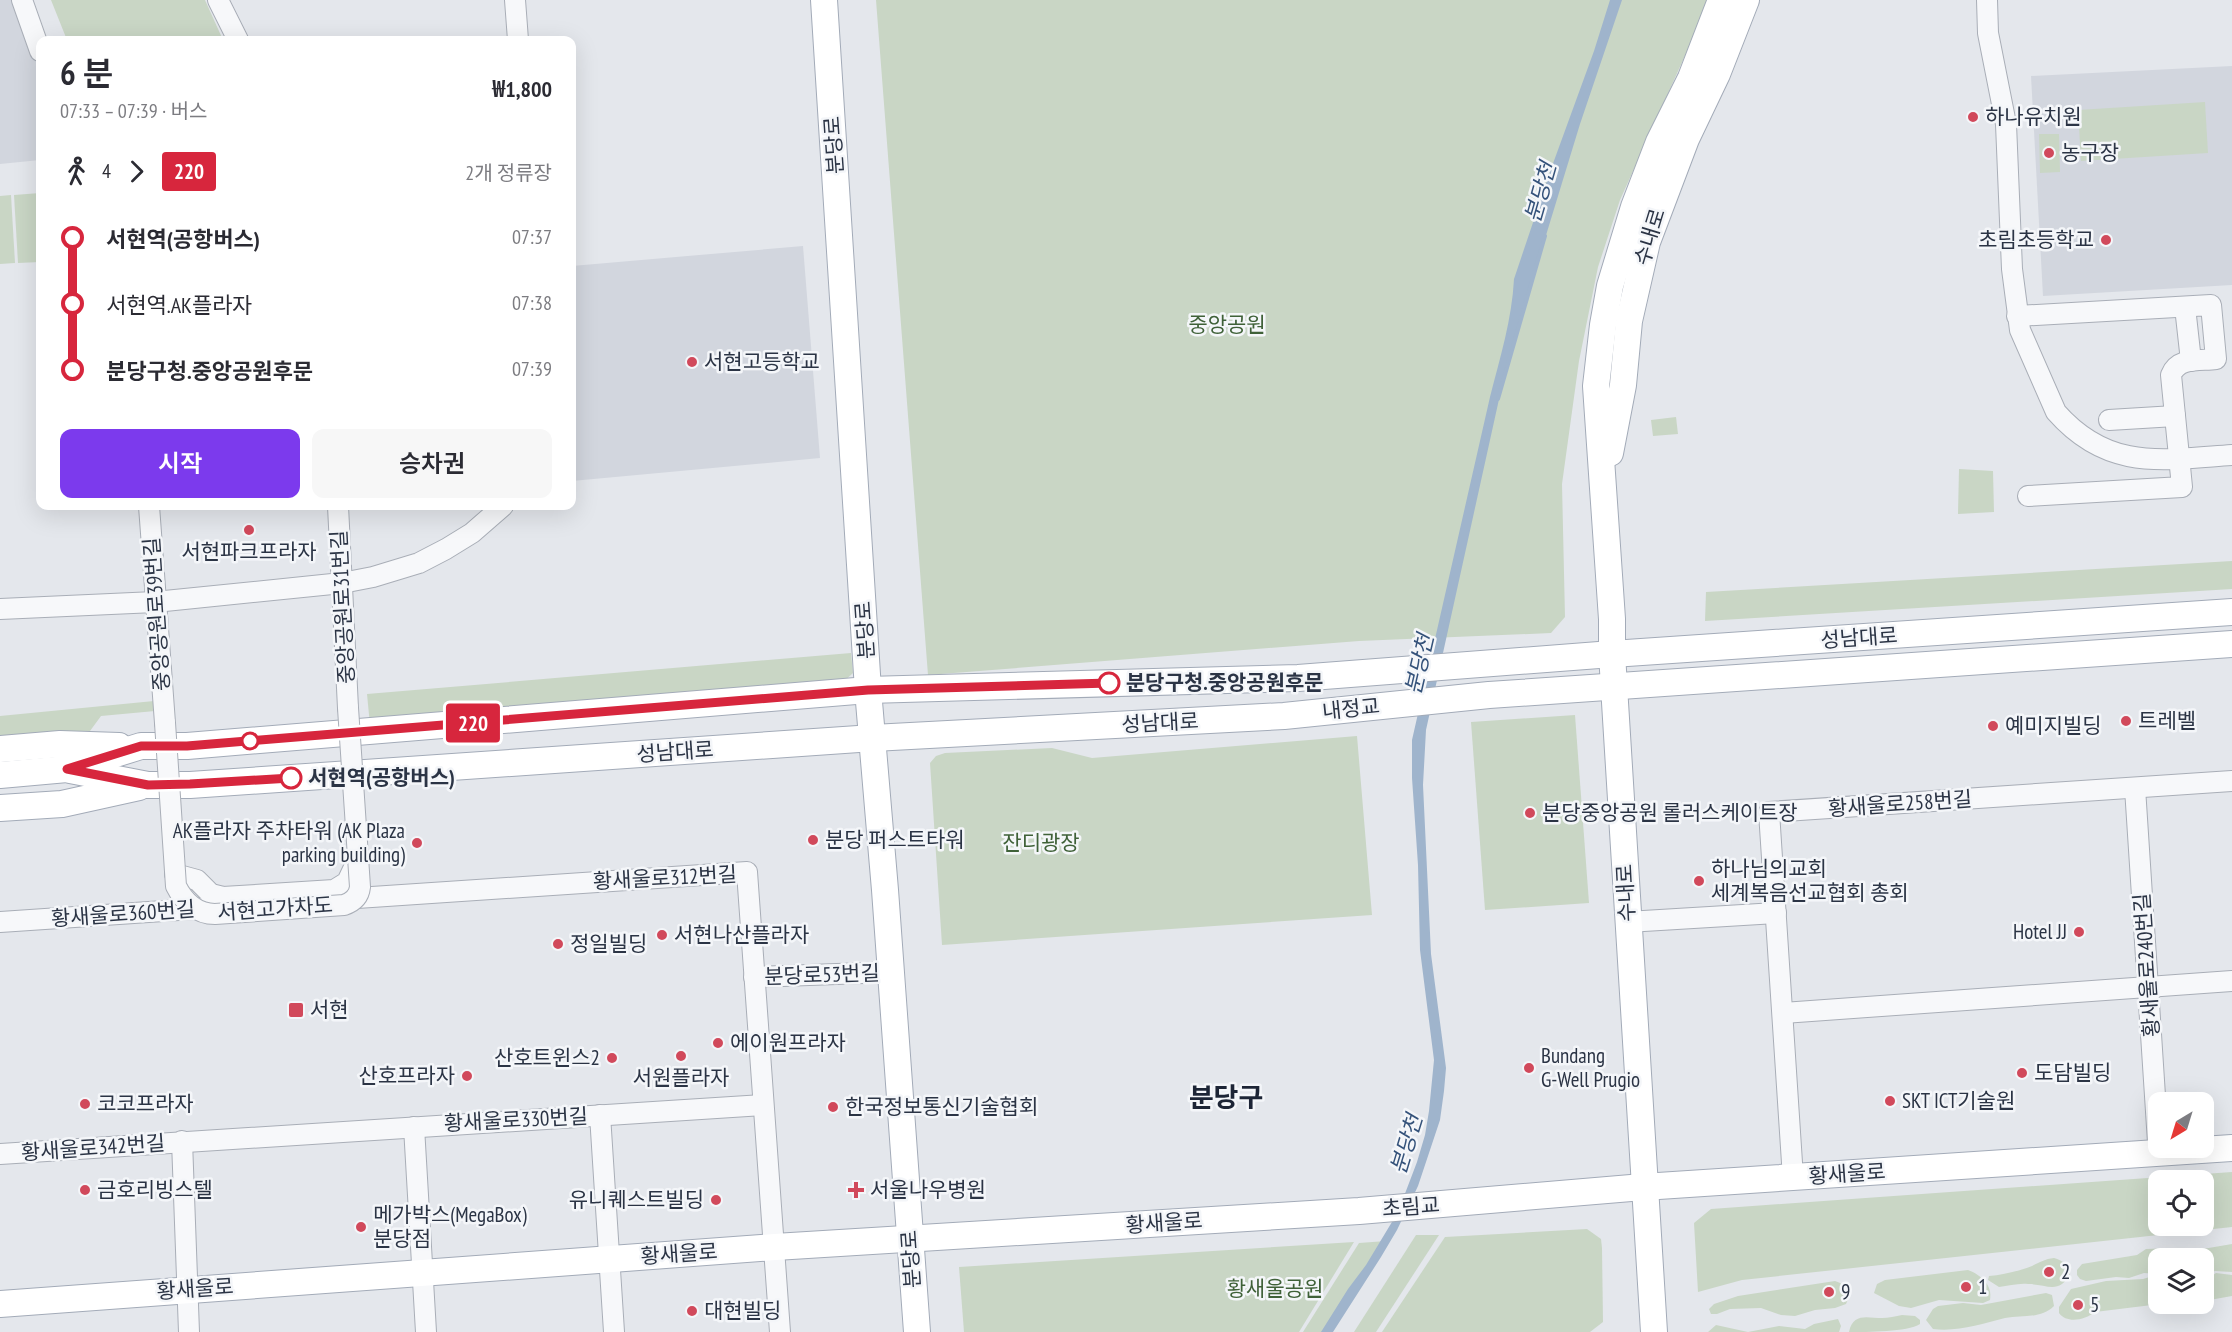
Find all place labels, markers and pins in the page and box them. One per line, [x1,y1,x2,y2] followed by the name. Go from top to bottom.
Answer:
[1985,103,2082,130] place label: 하나유치원
[1966,110,1980,124] marker: 하나유치원
[2061,139,2119,166] place label: 농구장
[2042,146,2056,160] marker: 농구장
[1978,226,2094,253] place label: 초림초등학교
[2099,233,2113,247] marker: 초림초등학교
[704,348,820,375] place label: 서현고등학교
[685,355,699,369] marker: 서현고등학교
[242,523,256,537] marker: 서현파크프라자
[181,538,317,565] place label: 서현파크프라자
[1126,669,1324,696] place label: 분당구청.중앙공원후문
[1098,672,1120,694] marker: 분당구청.중앙공원후문
[2138,707,2196,734] place label: 트레벨
[2005,712,2102,739] place label: 예미지빌딩
[2119,714,2133,728] marker: 트레벨
[1986,719,2000,733] marker: 예미지빌딩
[241,732,259,750] unlabelled marker
[308,764,455,791] place label: 서현역(공항버스)
[280,767,302,789] marker: 서현역(공항버스)
[1542,799,1798,826] place label: 분당중앙공원 롤러스케이트장
[1523,806,1537,820] marker: 분당중앙공원 롤러스케이트장
[173,817,405,868] place label: AK플라자 주차타워 (AK Plaza parking building)
[825,826,965,853] place label: 분당 퍼스트타워
[806,833,820,847] marker: 분당 퍼스트타워
[410,836,424,850] marker: AK플라자 주차타워 (AK Plaza parking building)
[1711,855,1909,906] place label: 하나님의교회 세계복음선교협회 총회
[1692,874,1706,888] marker: 하나님의교회 세계복음선교협회 총회
[2013,918,2067,945] place label: Hotel JJ
[674,921,809,948] place label: 서현나산플라자
[2072,925,2086,939] marker: Hotel JJ
[655,928,669,942] marker: 서현나산플라자
[570,930,647,957] place label: 정일빌딩
[551,937,565,951] marker: 정일빌딩
[310,996,349,1023] place label: 서현
[287,1001,305,1019] marker: 서현
[730,1029,846,1056] place label: 에이원프라자
[711,1036,725,1050] marker: 에이원프라자
[1541,1042,1640,1093] place label: Bundang G-Well Prugio
[494,1044,600,1071] place label: 산호트윈스2
[674,1049,688,1063] marker: 서원플라자
[605,1051,619,1065] marker: 산호트윈스2
[2034,1059,2111,1086] place label: 도담빌딩
[1522,1061,1536,1075] marker: Bundang G-Well Prugio
[358,1062,455,1089] place label: 산호프라자
[633,1064,729,1091] place label: 서원플라자
[2015,1066,2029,1080] marker: 도담빌딩
[460,1069,474,1083] marker: 산호프라자
[1902,1087,2015,1114] place label: SKT ICT기술원
[97,1090,194,1117] place label: 코코프라자
[845,1093,1038,1120] place label: 한국정보통신기술협회
[1883,1094,1897,1108] marker: SKT ICT기술원
[78,1097,92,1111] marker: 코코프라자
[826,1100,840,1114] marker: 한국정보통신기술협회
[97,1176,213,1203] place label: 금호리빙스텔
[870,1176,986,1203] place label: 서울나우병원
[847,1181,865,1199] marker: 서울나우병원
[78,1183,92,1197] marker: 금호리빙스텔
[569,1186,704,1213] place label: 유니퀘스트빌딩
[709,1193,723,1207] marker: 유니퀘스트빌딩
[373,1201,527,1252] place label: 메가박스(MegaBox) 분당점
[354,1220,368,1234] marker: 메가박스(MegaBox) 분당점
[2061,1258,2070,1285] place label: 2
[2042,1265,2056,1279] marker: 2
[1978,1273,1987,1300] place label: 1
[1841,1278,1850,1305] place label: 9
[1959,1280,1973,1294] marker: 1
[1822,1285,1836,1299] marker: 9
[2090,1291,2099,1318] place label: 5
[704,1297,781,1324] place label: 대현빌딩
[2071,1298,2085,1312] marker: 5
[685,1304,699,1318] marker: 대현빌딩

